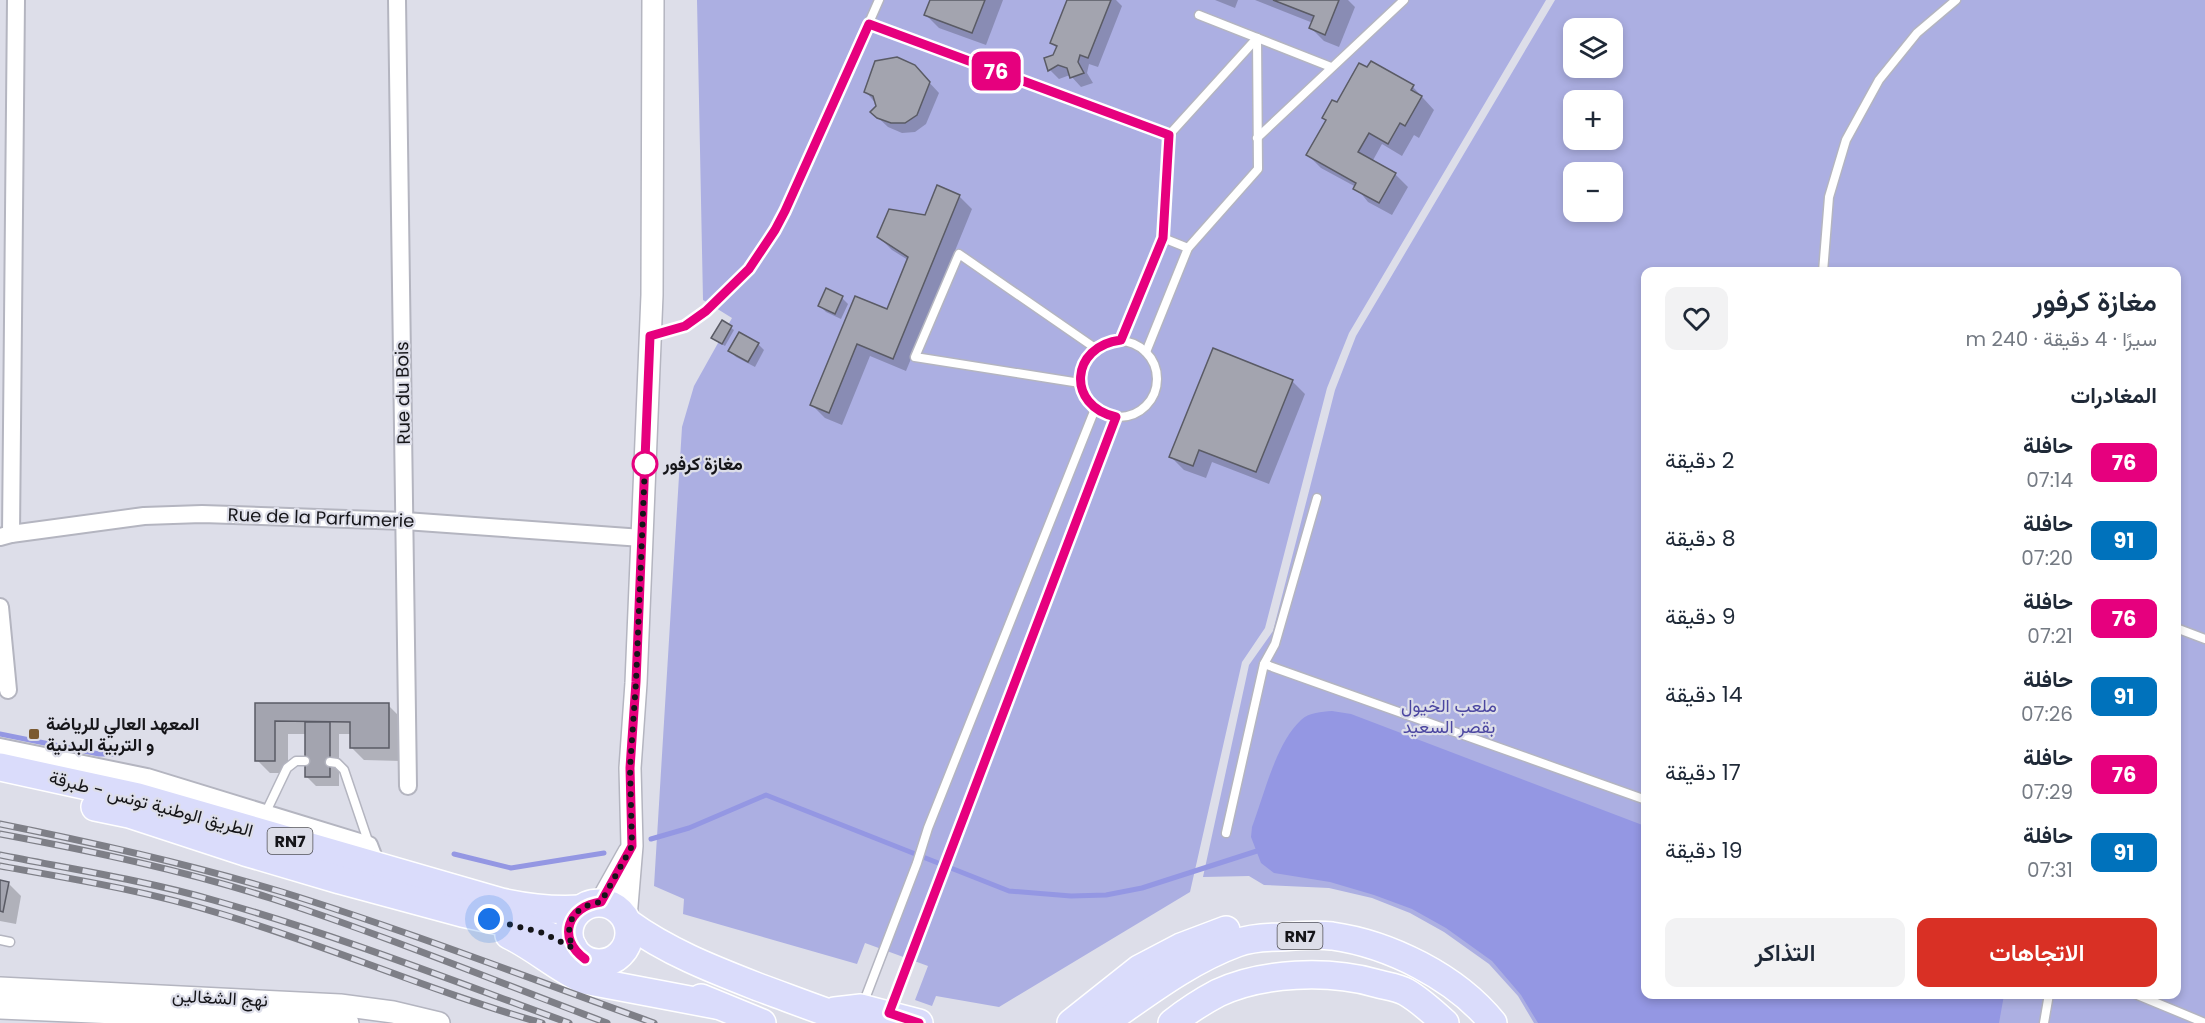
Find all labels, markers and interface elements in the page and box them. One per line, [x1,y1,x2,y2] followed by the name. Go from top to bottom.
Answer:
[1563,18,1623,222] map controls
[1563,18,1623,78] button: layers
[969,52,1023,90] line badge: 76
[984,57,1008,86] text: 76
[1563,90,1623,150] button: +
[1563,162,1623,222] button: −
[2033,282,2157,321] text: مغازة كرفور
[1665,287,1728,350] button: heart
[1966,325,2157,353] text: سيرًا · 4 دقيقة · 240 m
[389,341,416,445] street label: Rue du Bois
[2071,380,2157,411] text: المغادرات
[2023,430,2073,461] text: حافلة
[1665,445,1734,476] text: 2 دقيقة
[2112,448,2136,477] text: 76
[632,451,658,477] marker: مغازة كرفور
[662,451,743,476] place label: مغازة كرفور
[2026,466,2073,494] text: 07:14
[227,502,415,533] street label: Rue de la Parfumerie
[2023,508,2073,539] text: حافلة
[1665,523,1736,554] text: 8 دقيقة
[2114,526,2134,555] text: 91
[2021,544,2073,572] text: 07:20
[2023,586,2073,617] text: حافلة
[1665,601,1736,632] text: 9 دقيقة
[2112,604,2136,633] text: 76
[2027,622,2073,650] text: 07:21
[2023,664,2073,695] text: حافلة
[1665,679,1743,710] text: 14 دقيقة
[2114,682,2134,711] text: 91
[1401,693,1497,739] park label: ملعب الخيول بقصر السعيد
[2021,700,2073,728] text: 07:26
[46,711,200,757] place label: المعهد العالي للرياضة و التربية البدنية
[27,727,41,741] marker: المعهد العالي للرياضة و التربية البدنية
[2023,742,2073,773] text: حافلة
[1665,757,1741,788] text: 17 دقيقة
[2112,760,2136,789] text: 76
[46,764,256,843] street label: الطريق الوطنية تونس - طبرقة
[2021,778,2073,806] text: 07:29
[2023,820,2073,851] text: حافلة
[268,828,312,854] road number: RN7
[1665,835,1743,866] text: 19 دقيقة
[2114,838,2134,867] text: 91
[2027,856,2073,884] text: 07:31
[474,904,504,934] your location
[1665,918,1905,987] button: التذاكر
[1917,918,2157,987] button: الاتجاهات
[1278,923,1322,949] road number: RN7
[171,983,269,1013] street label: نهج الشغالين

